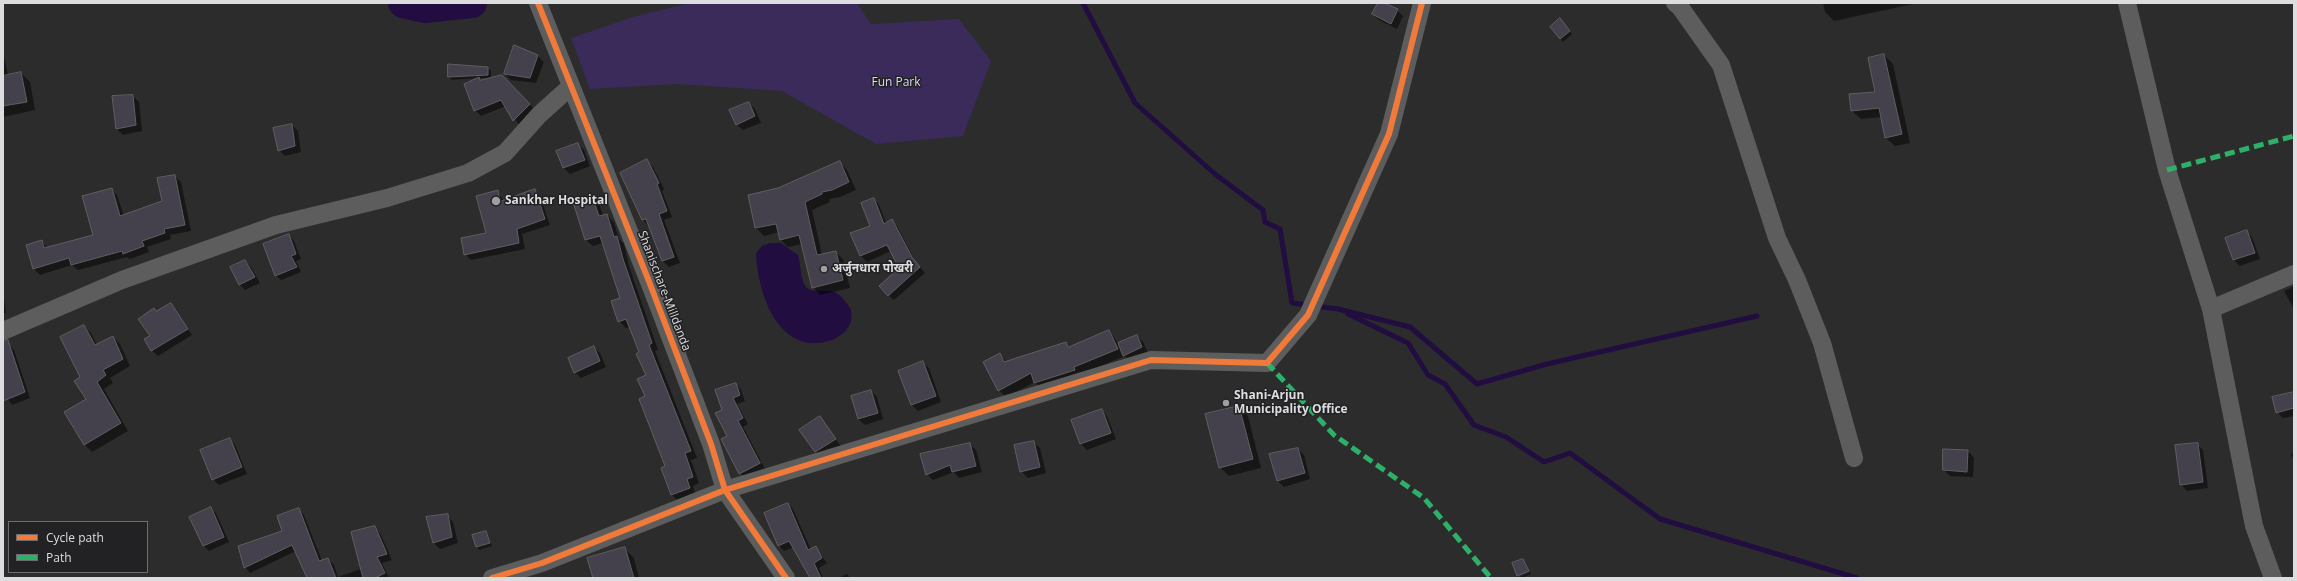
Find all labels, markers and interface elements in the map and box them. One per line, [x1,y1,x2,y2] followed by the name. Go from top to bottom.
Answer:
[871,76,921,90] park label: Fun Park
[505,194,608,208] place label: Sankhar Hospital
[490,195,502,207] marker: Sankhar Hospital
[634,229,694,353] street label: Shanischare-Milldanda
[832,262,913,276] place label: अर्जुनधारा पोखरी
[819,264,829,274] marker: अर्जुनधारा पोखरी
[1234,389,1348,417] place label: Shani-Arjun Municipality Office
[1221,398,1231,408] marker: Shani-Arjun Municipality Office
[8,521,148,573] legend
[46,529,104,546] text: Cycle path
[46,549,72,566] text: Path

